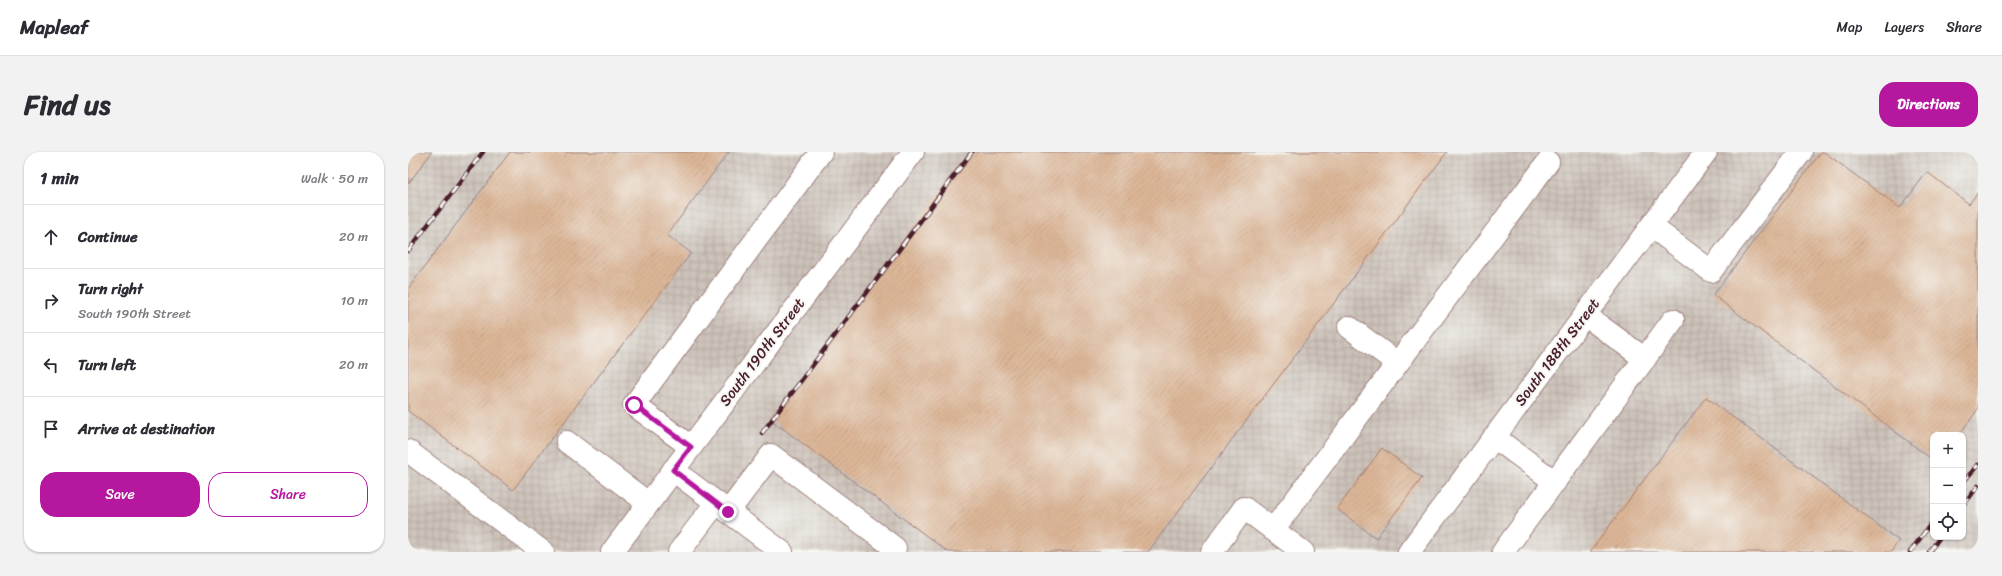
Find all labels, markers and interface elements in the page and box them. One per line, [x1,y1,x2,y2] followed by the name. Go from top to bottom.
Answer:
[20,11,88,44] text: Mapleaf
[1837,15,1862,40] text: Map
[1884,15,1924,40] text: Layers
[1946,15,1982,40] text: Share
[24,80,111,129] text: Find us
[1879,82,1978,127] button: Directions
[40,163,79,193] text: 1 min
[301,167,368,190] text: Walk · 50 m
[78,224,138,250] text: Continue
[339,225,368,248] text: 20 m
[40,226,62,248] icon: ahead
[78,276,143,302] text: Turn right
[341,289,368,312] text: 10 m
[40,290,62,312] icon: right
[712,292,812,412] street label: South 190th Street
[1508,292,1607,412] street label: South 188th Street
[78,302,191,325] text: South 190th Street
[78,352,136,378] text: Turn left
[339,353,368,376] text: 20 m
[40,354,62,376] icon: left
[625,396,643,414] route start
[78,416,215,442] text: Arrive at destination
[40,418,62,440] icon: arrive
[1930,432,1966,540] map controls
[1930,432,1966,468] button: +
[1930,468,1966,504] button: −
[40,472,200,517] button: Save
[208,472,368,517] button: Share
[719,503,737,521] route end
[1930,504,1966,540] button: locate

